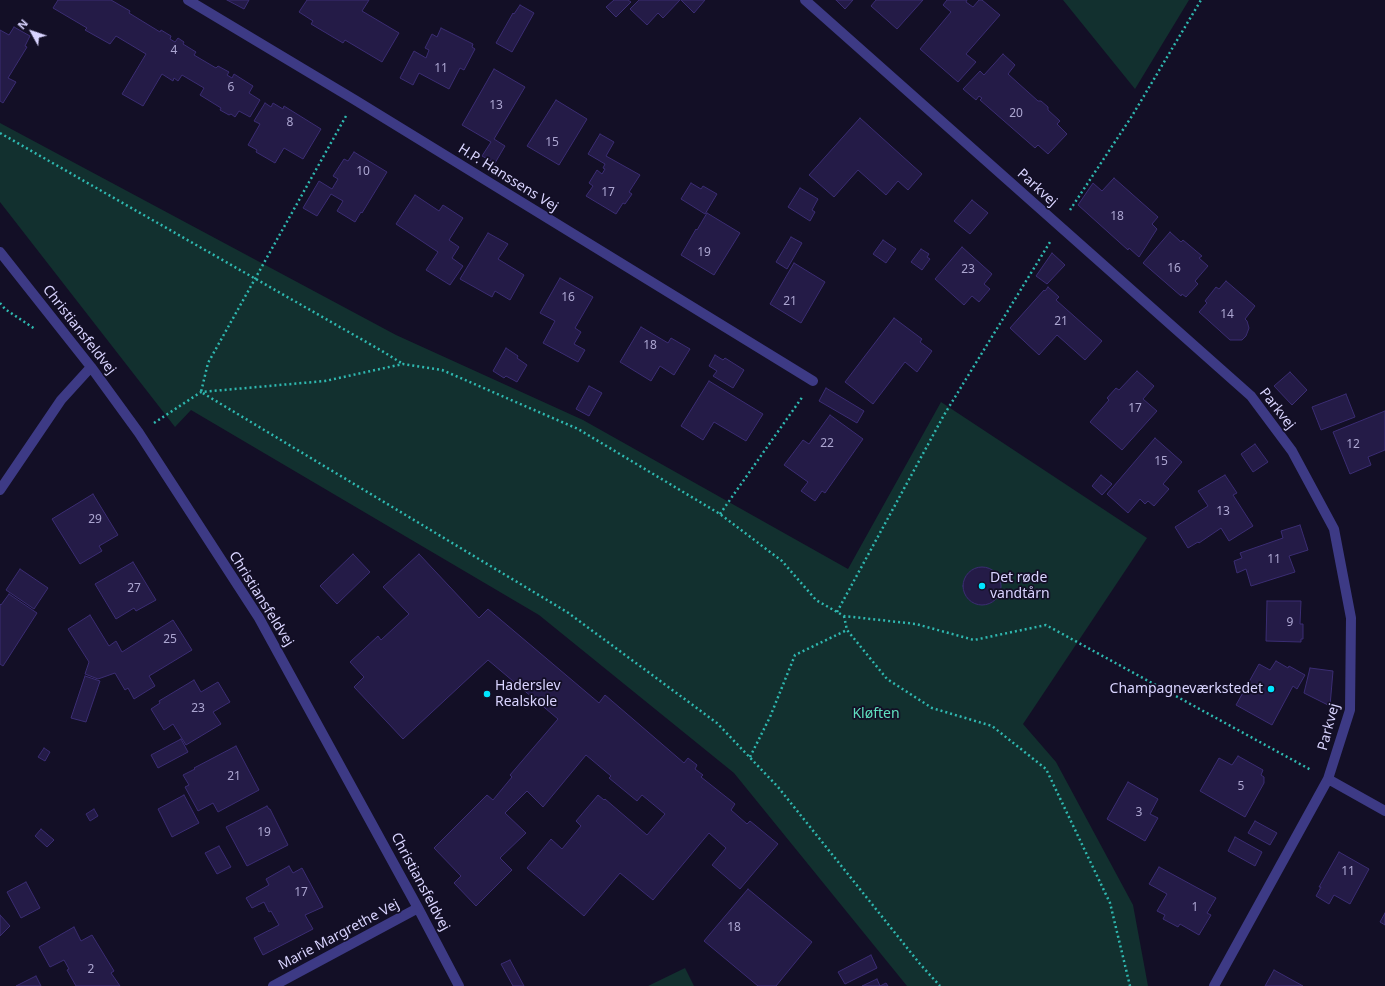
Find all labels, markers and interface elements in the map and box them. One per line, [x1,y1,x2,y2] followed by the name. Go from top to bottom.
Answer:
[12,12,52,52] north arrow
[14,16,31,32] text: N
[171,44,177,58] house number: 4
[434,62,448,76] house number: 11
[228,81,234,95] house number: 6
[489,99,503,113] house number: 13
[1009,107,1023,121] house number: 20
[287,116,293,130] house number: 8
[545,136,559,150] house number: 15
[455,140,561,216] street label: H.P. Hanssens Vej
[356,165,370,179] house number: 10
[1013,166,1061,210] street label: Parkvej
[601,186,615,200] house number: 17
[1110,210,1124,224] house number: 18
[697,246,711,260] house number: 19
[1167,262,1181,276] house number: 16
[961,263,975,277] house number: 23
[39,282,119,378] street label: Christiansfeldvej
[561,291,575,305] house number: 16
[783,295,797,309] house number: 21
[1220,308,1234,322] house number: 14
[1054,315,1068,329] house number: 21
[643,339,657,353] house number: 18
[1256,385,1298,433] street label: Parkvej
[1128,402,1142,416] house number: 17
[820,437,834,451] house number: 22
[1346,438,1360,452] house number: 12
[1154,455,1168,469] house number: 15
[1216,505,1230,519] house number: 13
[88,513,102,527] house number: 29
[225,548,297,650] street label: Christiansfeldvej
[1267,553,1281,567] house number: 11
[990,570,1050,602] place label: Det røde vandtårn
[977,581,987,591] marker: Det røde vandtårn
[127,582,141,596] house number: 27
[1287,616,1293,630] house number: 9
[163,633,177,647] house number: 25
[495,678,561,710] place label: Haderslev Realskole
[1110,681,1263,697] place label: Champagneværkstedet
[1266,684,1276,694] marker: Champagneværkstedet
[482,689,492,699] marker: Haderslev Realskole
[191,702,205,716] house number: 23
[1315,702,1343,752] street label: Parkvej
[852,706,900,722] park label: Kløften
[227,770,241,784] house number: 21
[1238,780,1244,794] house number: 5
[1136,806,1142,820] house number: 3
[257,826,271,840] house number: 19
[387,830,453,934] street label: Christiansfeldvej
[1341,865,1355,879] house number: 11
[294,886,308,900] house number: 17
[276,896,402,974] street label: Marie Margrethe Vej
[1192,901,1198,915] house number: 1
[727,921,741,935] house number: 18
[88,963,94,977] house number: 2

